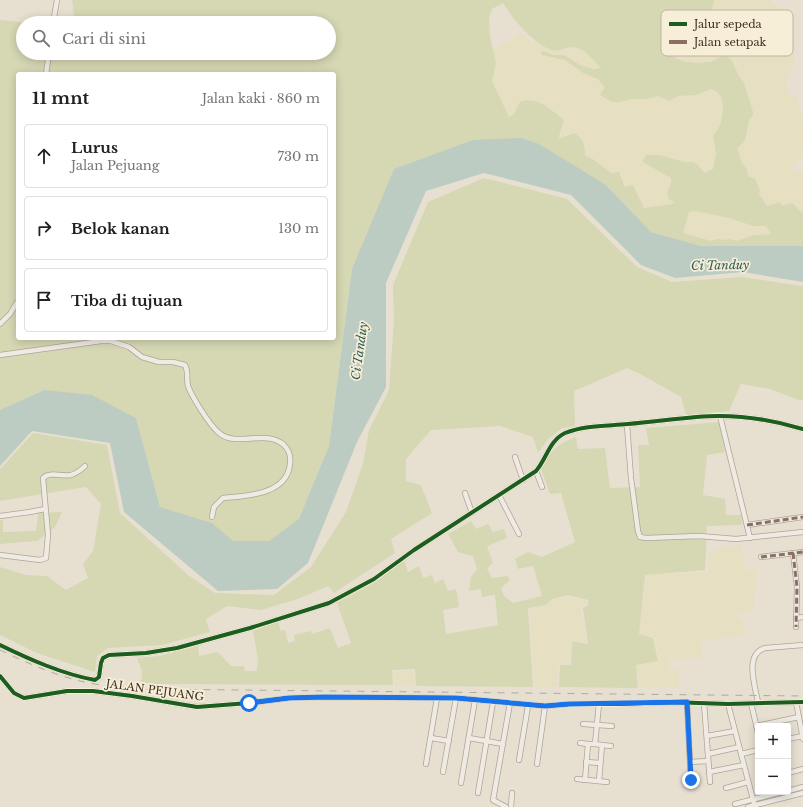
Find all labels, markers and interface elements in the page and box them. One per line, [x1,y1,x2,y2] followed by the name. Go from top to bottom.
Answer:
[661,10,793,56] legend
[16,16,336,60] search box
[692,17,763,31] text: Jalur sepeda
[30,27,52,49] icon: search
[62,29,146,48] text: Cari di sini
[692,35,767,49] text: Jalan setapak
[32,88,89,109] text: 11 mnt
[202,90,320,107] text: Jalan kaki · 860 m
[71,138,118,157] text: Lurus
[33,145,55,167] icon: ahead
[278,148,319,165] text: 730 m
[71,157,160,174] text: Jalan Pejuang
[33,217,55,239] icon: right
[71,219,170,238] text: Belok kanan
[278,220,319,237] text: 130 m
[691,257,750,273] water label: Ci Tanduy
[33,289,55,311] icon: arrive
[71,291,183,310] text: Tiba di tujuan
[348,320,371,381] water label: Ci Tanduy
[103,676,205,704] street label: JALAN PEJUANG
[240,694,258,712] route start
[755,723,791,795] map controls
[755,723,791,759] button: +
[755,759,791,795] button: −
[682,771,700,789] route end

